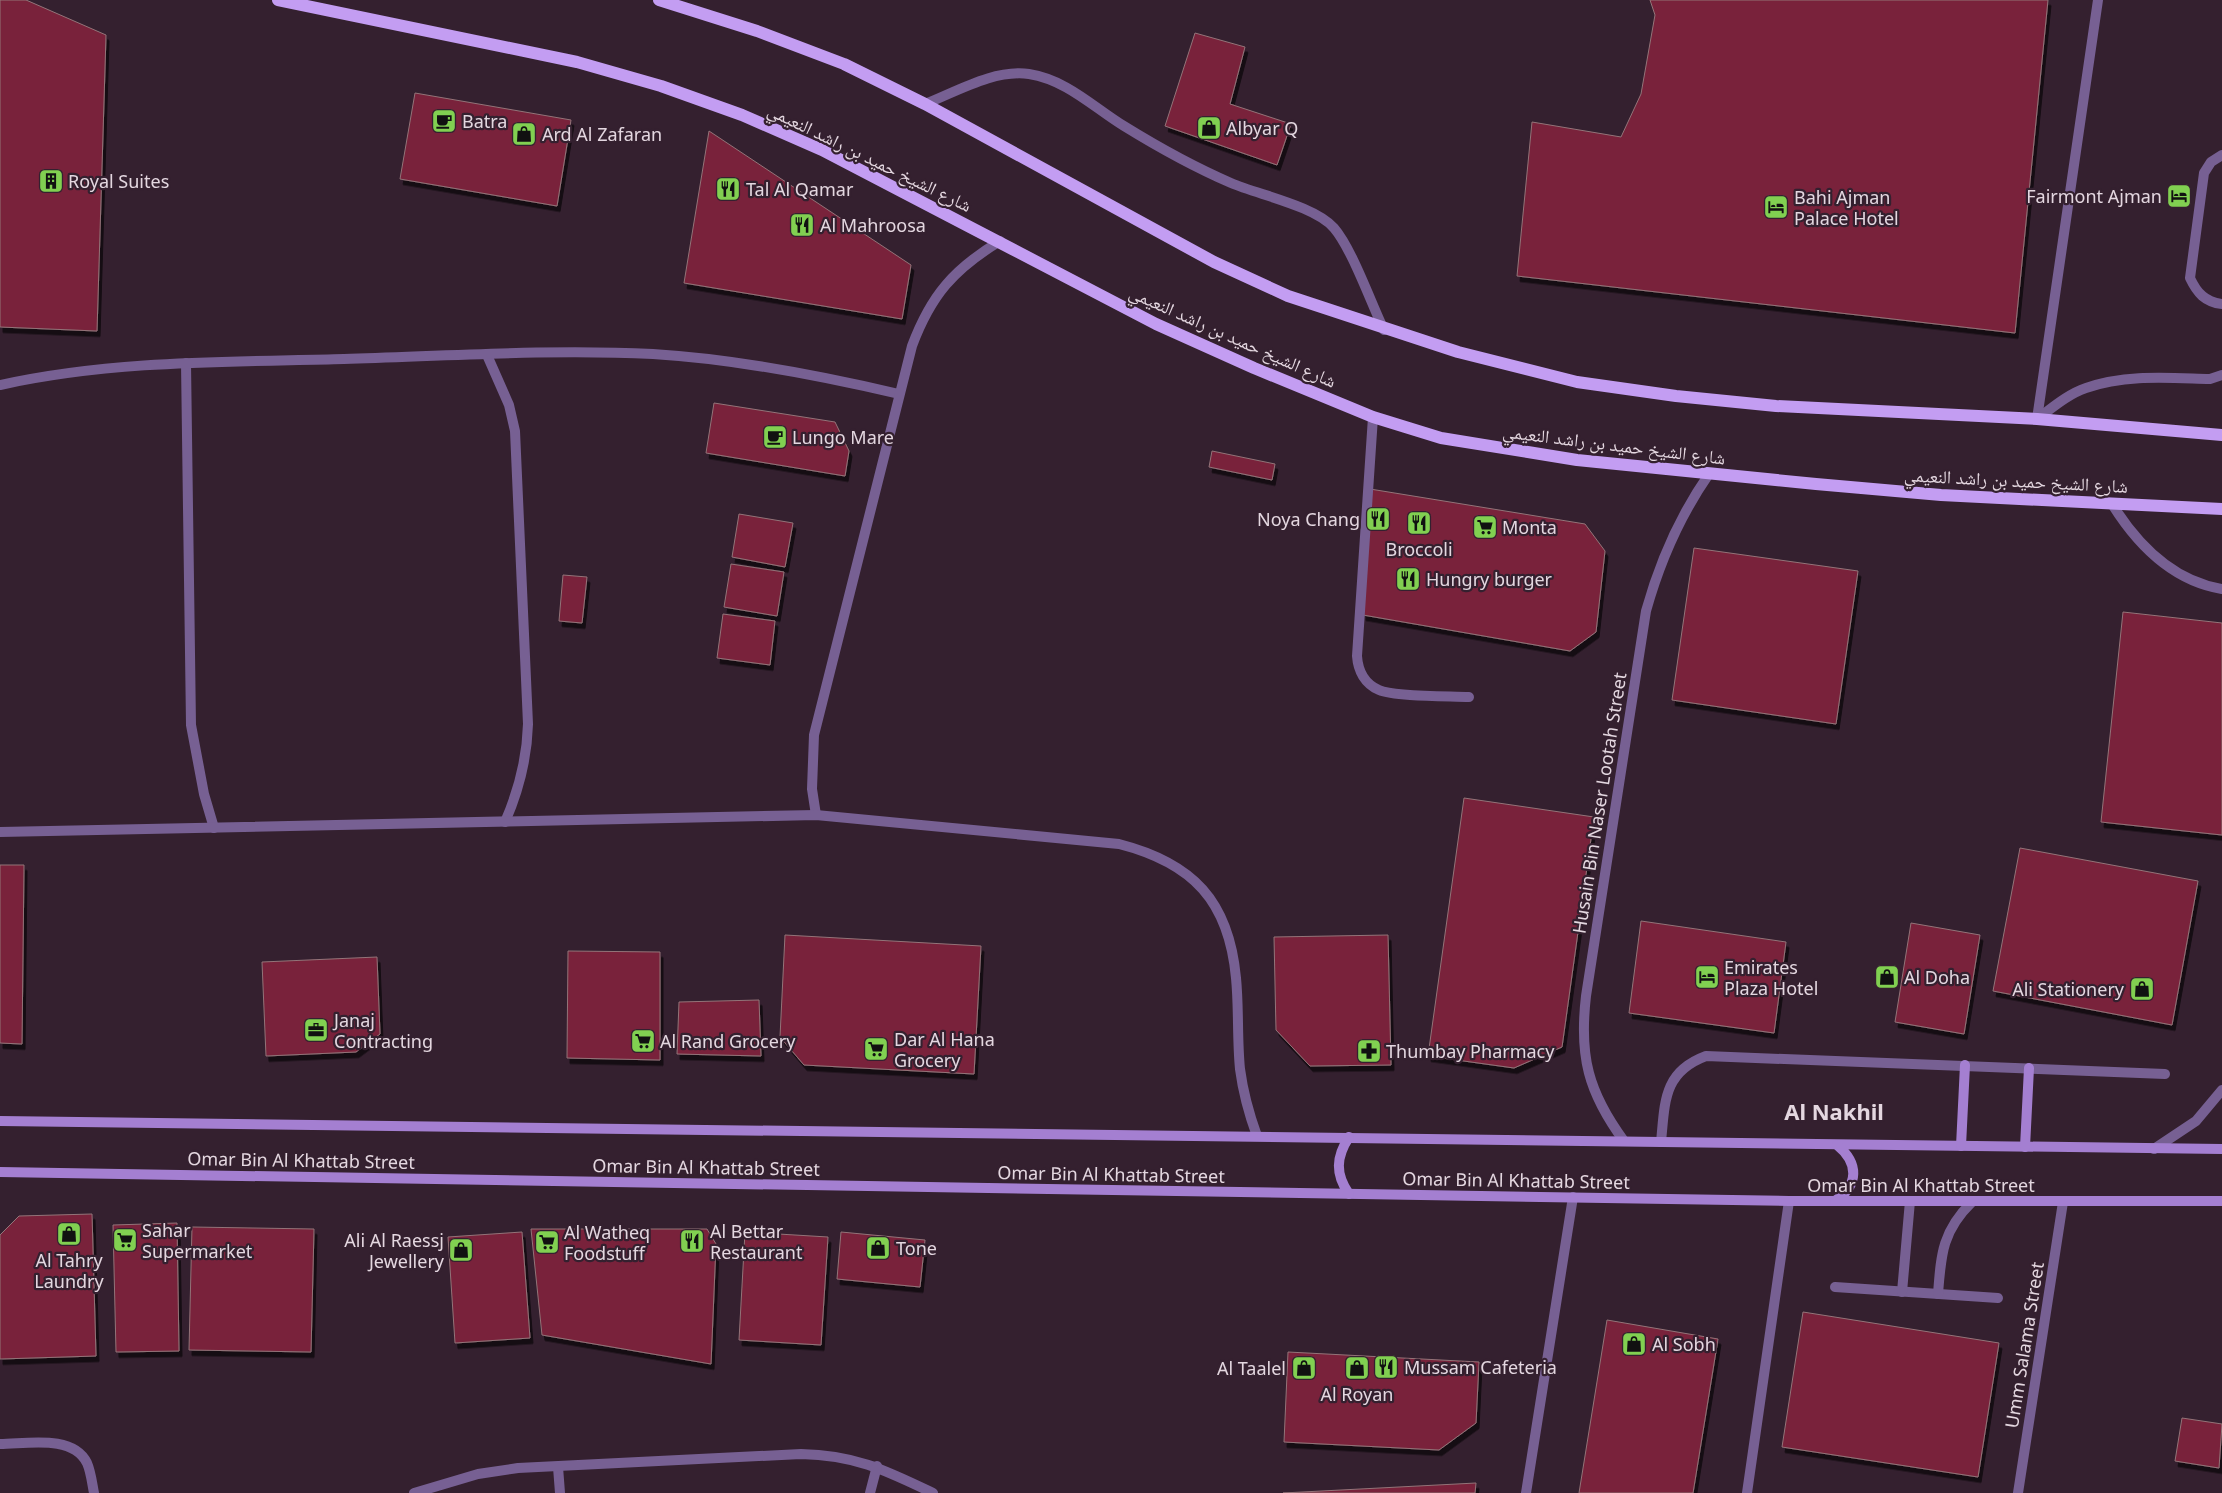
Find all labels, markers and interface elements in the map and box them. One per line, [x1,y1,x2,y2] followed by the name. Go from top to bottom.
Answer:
[762,97,976,220] street label: شارع الشيخ حميد بن راشد النعيمي
[431,108,457,134] cafe icon: Batra
[462,109,507,133] place label: Batra
[1196,115,1222,141] shop icon: Albyar Q
[1226,116,1298,140] place label: Albyar Q
[511,121,537,147] shop icon: Ard Al Zafaran
[542,122,662,146] place label: Ard Al Zafaran
[38,168,64,194] building icon: Royal Suites
[68,169,169,193] place label: Royal Suites
[715,176,741,202] restaurant icon: Tal Al Qamar
[746,177,854,201] place label: Tal Al Qamar
[2166,183,2192,209] hotel icon: Fairmont Ajman
[2026,184,2162,208] place label: Fairmont Ajman
[1794,185,1899,230] place label: Bahi Ajman Palace Hotel
[1763,194,1789,220] hotel icon: Bahi Ajman Palace Hotel
[789,212,815,238] restaurant icon: Al Mahroosa
[820,213,926,237] place label: Al Mahroosa
[1124,279,1340,396] street label: شارع الشيخ حميد بن راشد النعيمي
[1501,418,1727,473] street label: شارع الشيخ حميد بن راشد النعيمي
[762,424,788,450] cafe icon: Lungo Mare
[792,425,894,449] place label: Lungo Mare
[1903,462,2129,501] street label: شارع الشيخ حميد بن راشد النعيمي
[1365,506,1391,532] restaurant icon: Noya Chang
[1257,507,1360,531] place label: Noya Chang
[1406,510,1432,536] restaurant icon: Broccoli
[1472,514,1498,540] supermarket icon: Monta
[1502,515,1557,539] place label: Monta
[1385,537,1453,561] place label: Broccoli
[1395,566,1421,592] restaurant icon: Hungry burger
[1426,567,1553,591] place label: Hungry burger
[1566,670,1632,935] street label: Husain Bin Naser Lootah Street
[1724,955,1818,1000] place label: Emirates Plaza Hotel
[1694,964,1720,990] hotel icon: Emirates Plaza Hotel
[1874,964,1900,990] shop icon: Al Doha
[1904,965,1970,989] place label: Al Doha
[2129,976,2155,1002] shop icon: Ali Stationery
[2012,977,2125,1001] place label: Ali Stationery
[332,1008,433,1053] place label: Janaj Contracting
[303,1017,329,1043] office icon: Janaj Contracting
[894,1027,995,1072] place label: Dar Al Hana Grocery
[630,1028,656,1054] supermarket icon: Al Rand Grocery
[660,1029,796,1053] place label: Al Rand Grocery
[863,1036,889,1062] supermarket icon: Dar Al Hana Grocery
[1356,1038,1382,1064] pharmacy icon: Thumbay Pharmacy
[1386,1039,1555,1063] place label: Thumbay Pharmacy
[1784,1096,1884,1126] district label: Al Nakhil
[187,1146,415,1174] street label: Omar Bin Al Khattab Street
[592,1153,820,1181] street label: Omar Bin Al Khattab Street
[997,1160,1225,1188] street label: Omar Bin Al Khattab Street
[1402,1166,1630,1194] street label: Omar Bin Al Khattab Street
[1807,1173,2035,1197] street label: Omar Bin Al Khattab Street
[142,1218,253,1263] place label: Sahar Supermarket
[710,1219,803,1264] place label: Al Bettar Restaurant
[564,1220,650,1265] place label: Al Watheq Foodstuff
[56,1221,82,1247] shop icon: Al Tahry Laundry
[112,1227,138,1253] supermarket icon: Sahar Supermarket
[344,1228,445,1273] place label: Ali Al Raessj Jewellery
[679,1228,705,1254] restaurant icon: Al Bettar Restaurant
[534,1229,560,1255] supermarket icon: Al Watheq Foodstuff
[865,1235,891,1261] shop icon: Tone
[896,1236,937,1260] place label: Tone
[448,1237,474,1263] shop icon: Ali Al Raessj Jewellery
[34,1248,105,1293] place label: Al Tahry Laundry
[1999,1260,2049,1430] street label: Umm Salama Street
[1621,1331,1647,1357] shop icon: Al Sobh
[1652,1332,1716,1356] place label: Al Sobh
[1373,1354,1399,1380] restaurant icon: Mussam Cafeteria
[1291,1355,1317,1381] shop icon: Al Taalel
[1344,1355,1370,1381] shop icon: Al Royan
[1404,1355,1557,1379] place label: Mussam Cafeteria
[1217,1356,1286,1380] place label: Al Taalel
[1321,1382,1393,1406] place label: Al Royan

